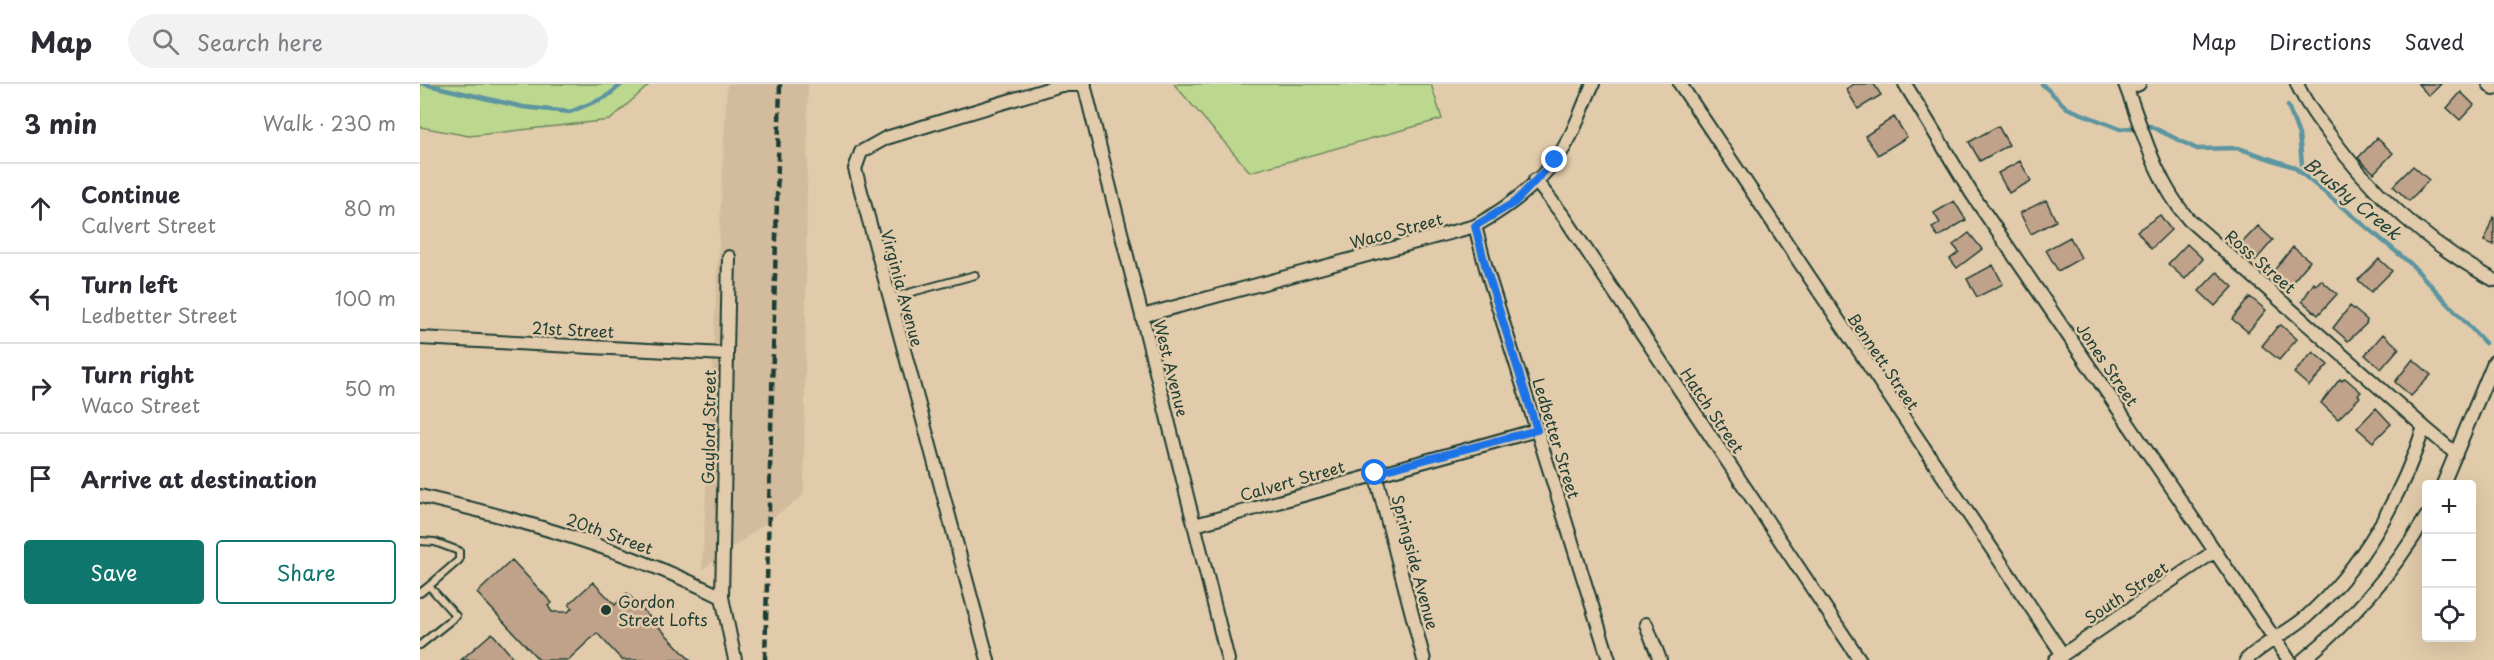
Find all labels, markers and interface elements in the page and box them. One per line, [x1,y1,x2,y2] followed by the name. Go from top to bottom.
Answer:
[128,14,548,68] search box
[30,20,92,63] text: Map
[149,25,182,58] icon: search
[197,25,323,58] text: Search here
[2191,25,2236,57] text: Map
[2269,25,2371,57] text: Directions
[2404,25,2464,57] text: Saved
[24,104,97,143] text: 3 min
[263,108,396,138] text: Walk · 230 m
[1541,146,1567,172] route end
[2299,150,2408,246] water label: Brushy Creek
[81,177,180,210] text: Continue
[24,192,57,225] icon: ahead
[344,193,396,223] text: 80 m
[1347,206,1446,254] street label: Waco Street
[81,210,216,240] text: Calvert Street
[2220,224,2302,299] street label: Ross Street
[876,227,930,349] street label: Virginia Avenue
[81,267,178,300] text: Turn left
[24,282,57,315] icon: left
[335,283,396,313] text: 100 m
[81,300,237,330] text: Ledbetter Street
[1842,307,1926,415] street label: Bennett Street
[531,315,615,343] street label: 21st Street
[1148,317,1196,419] street label: West Avenue
[2071,317,2145,411] street label: Jones Street
[81,357,194,390] text: Turn right
[1675,362,1751,458] street label: Hatch Street
[695,369,721,485] street label: Gaylord Street
[24,372,57,405] icon: right
[344,373,396,403] text: 50 m
[1527,375,1587,502] street label: Ledbetter Street
[81,390,200,420] text: Waco Street
[1237,453,1348,506] street label: Calvert Street
[1361,459,1387,485] route start
[24,462,57,495] icon: arrive
[81,462,317,495] text: Arrive at destination
[2422,480,2476,642] map controls
[2422,480,2476,534] button: +
[1387,492,1446,632] street label: Springside Avenue
[563,506,657,560] street label: 20th Street
[2422,534,2476,588] button: −
[24,540,204,604] button: Save
[216,540,396,604] button: Share
[2079,555,2173,629] street label: South Street
[2422,588,2476,642] button: locate
[618,589,707,631] place label: Gordon Street Lofts
[599,603,613,617] marker: Gordon Street Lofts

